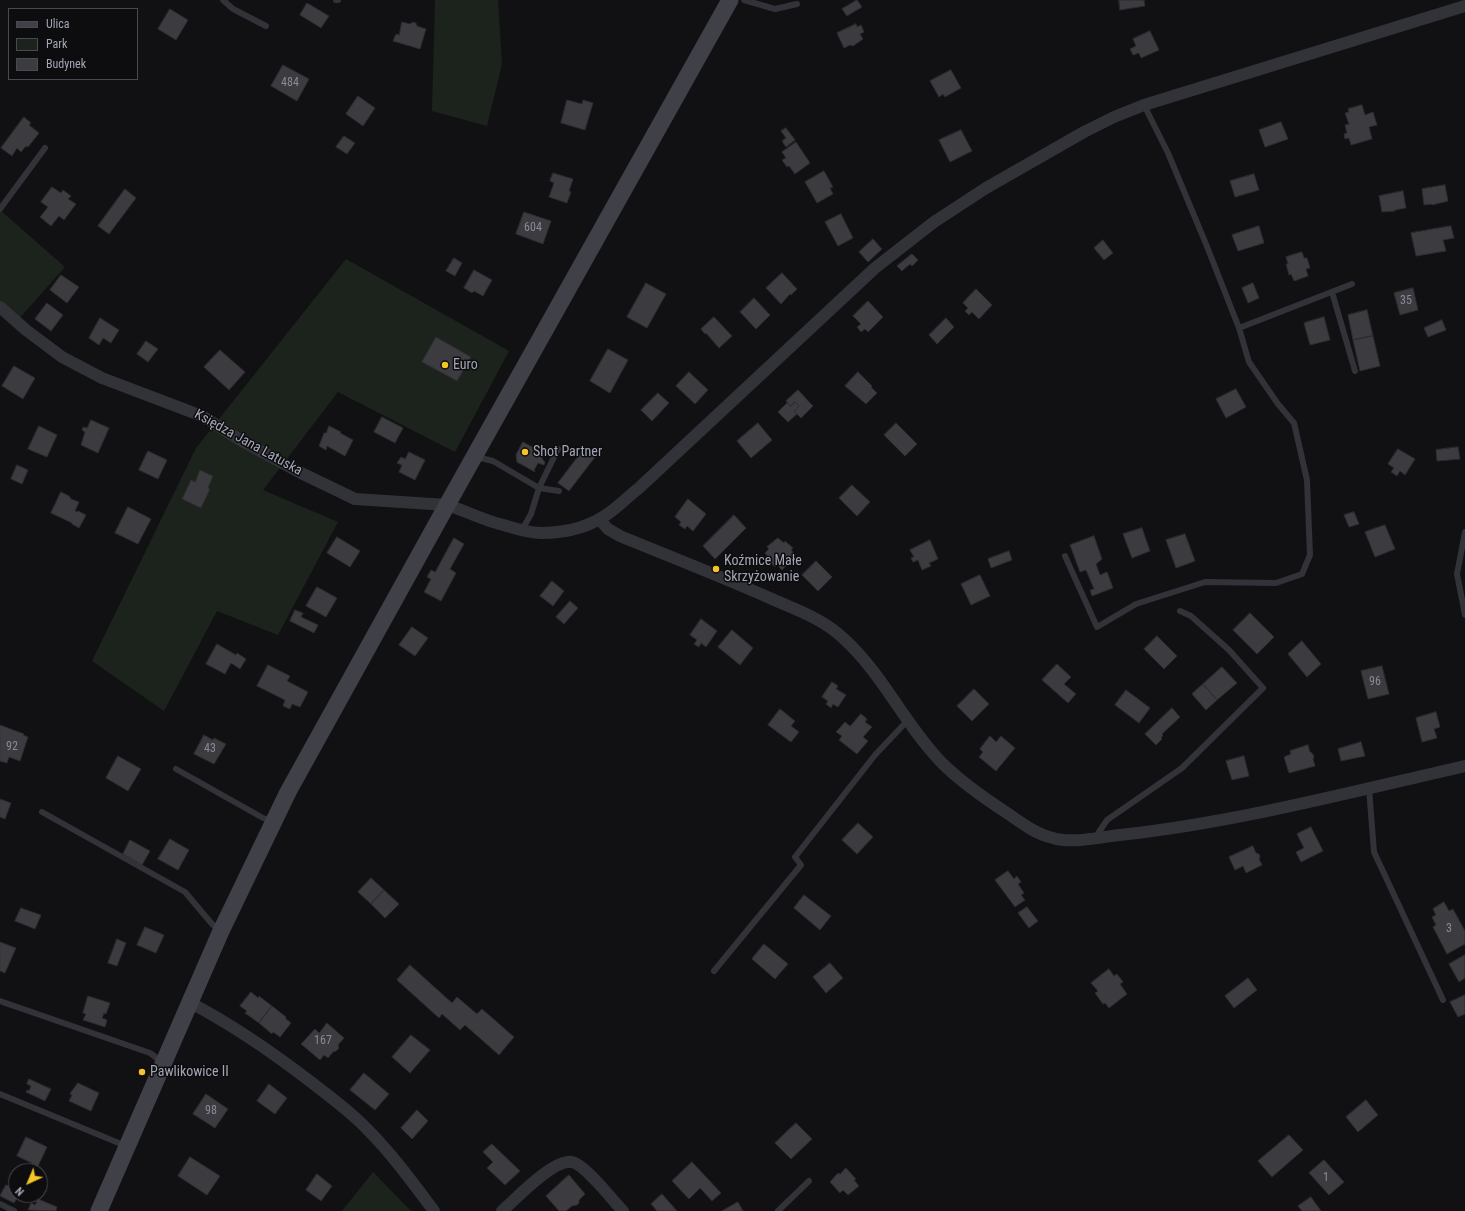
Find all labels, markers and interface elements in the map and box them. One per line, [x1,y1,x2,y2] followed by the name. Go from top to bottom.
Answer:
[8,8,138,80] legend
[46,17,70,31] text: Ulica
[46,37,67,51] text: Park
[46,57,86,71] text: Budynek
[281,76,299,90] house number: 484
[524,221,542,235] house number: 604
[1400,294,1412,308] house number: 35
[453,357,478,373] place label: Euro
[440,360,450,370] marker: Euro
[191,406,305,480] street label: Księdza Jana Latuska
[533,444,602,460] place label: Shot Partner
[520,447,530,457] marker: Shot Partner
[724,553,802,586] place label: Koźmice Małe Skrzyżowanie
[711,564,721,574] marker: Koźmice Małe Skrzyżowanie
[1369,675,1381,689] house number: 96
[6,740,18,754] house number: 92
[204,742,216,756] house number: 43
[1446,922,1452,936] house number: 3
[314,1034,332,1048] house number: 167
[150,1064,229,1080] place label: Pawlikowice II
[137,1067,147,1077] marker: Pawlikowice II
[205,1104,217,1118] house number: 98
[8,1163,48,1203] north arrow
[1323,1171,1329,1185] house number: 1
[13,1184,27,1198] text: N

